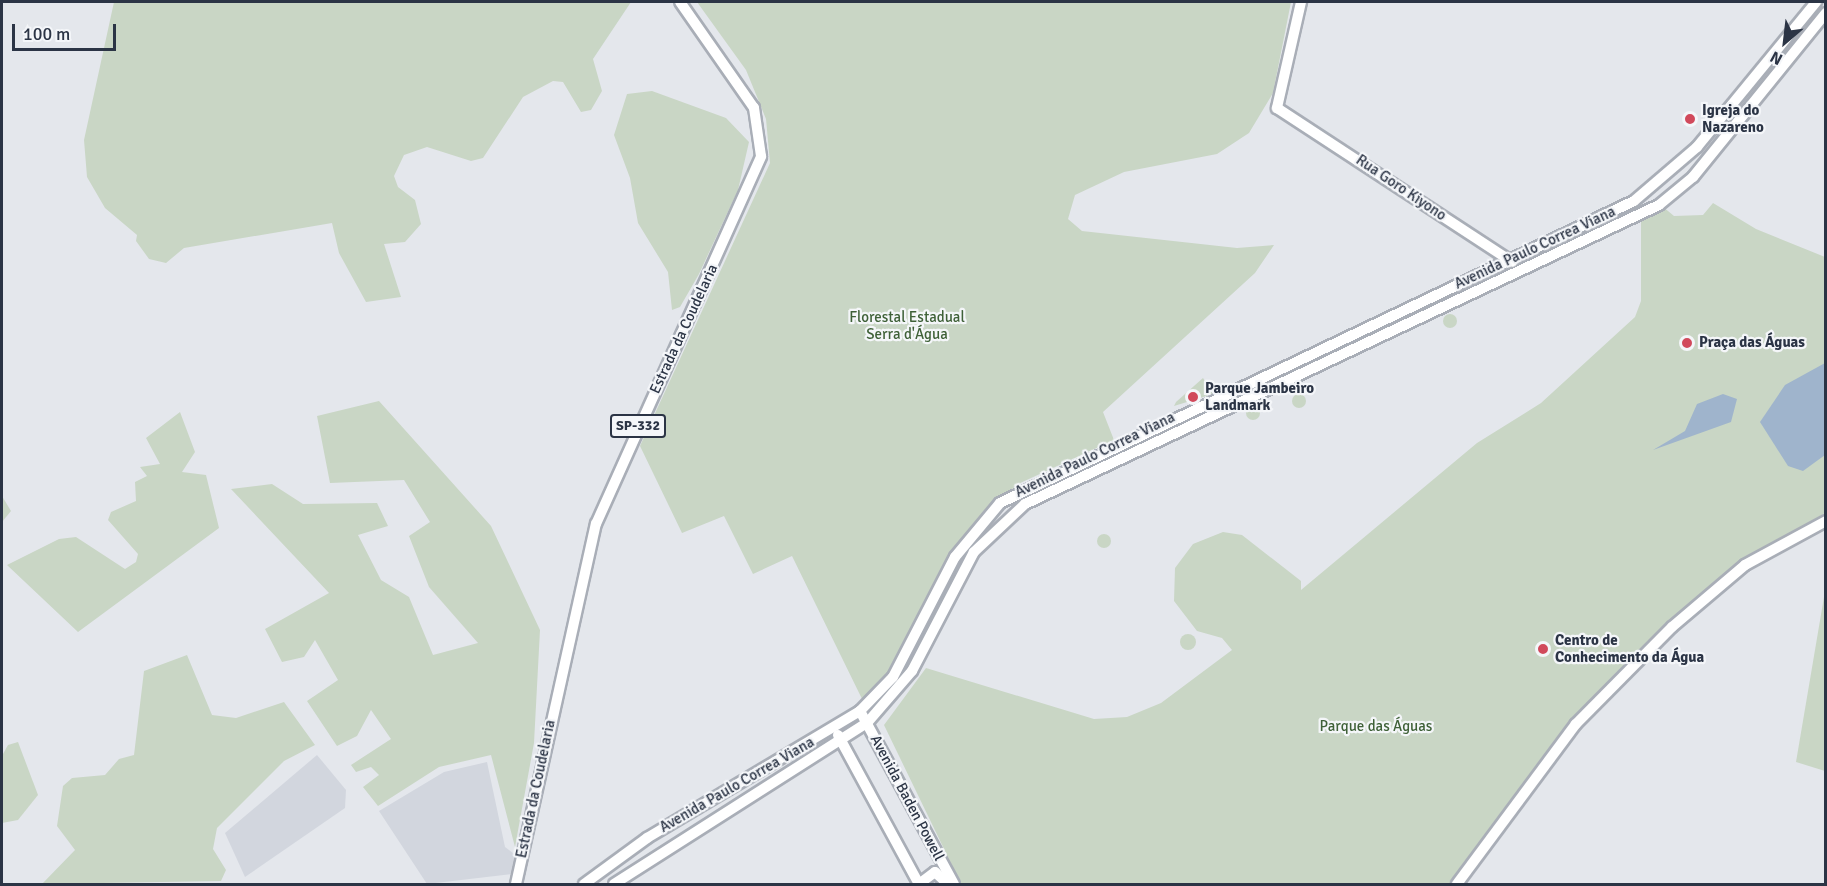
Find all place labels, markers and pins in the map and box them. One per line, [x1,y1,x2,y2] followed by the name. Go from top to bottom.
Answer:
[1702,101,1764,136] place label: Igreja do Nazareno
[1683,112,1697,126] marker: Igreja do Nazareno
[1699,334,1805,352] place label: Praça das Águas
[1680,336,1694,350] marker: Praça das Águas
[1205,379,1314,414] place label: Parque Jambeiro Landmark
[1186,390,1200,404] marker: Parque Jambeiro Landmark
[1555,631,1704,666] place label: Centro de Conhecimento da Água
[1536,642,1550,656] marker: Centro de Conhecimento da Água

